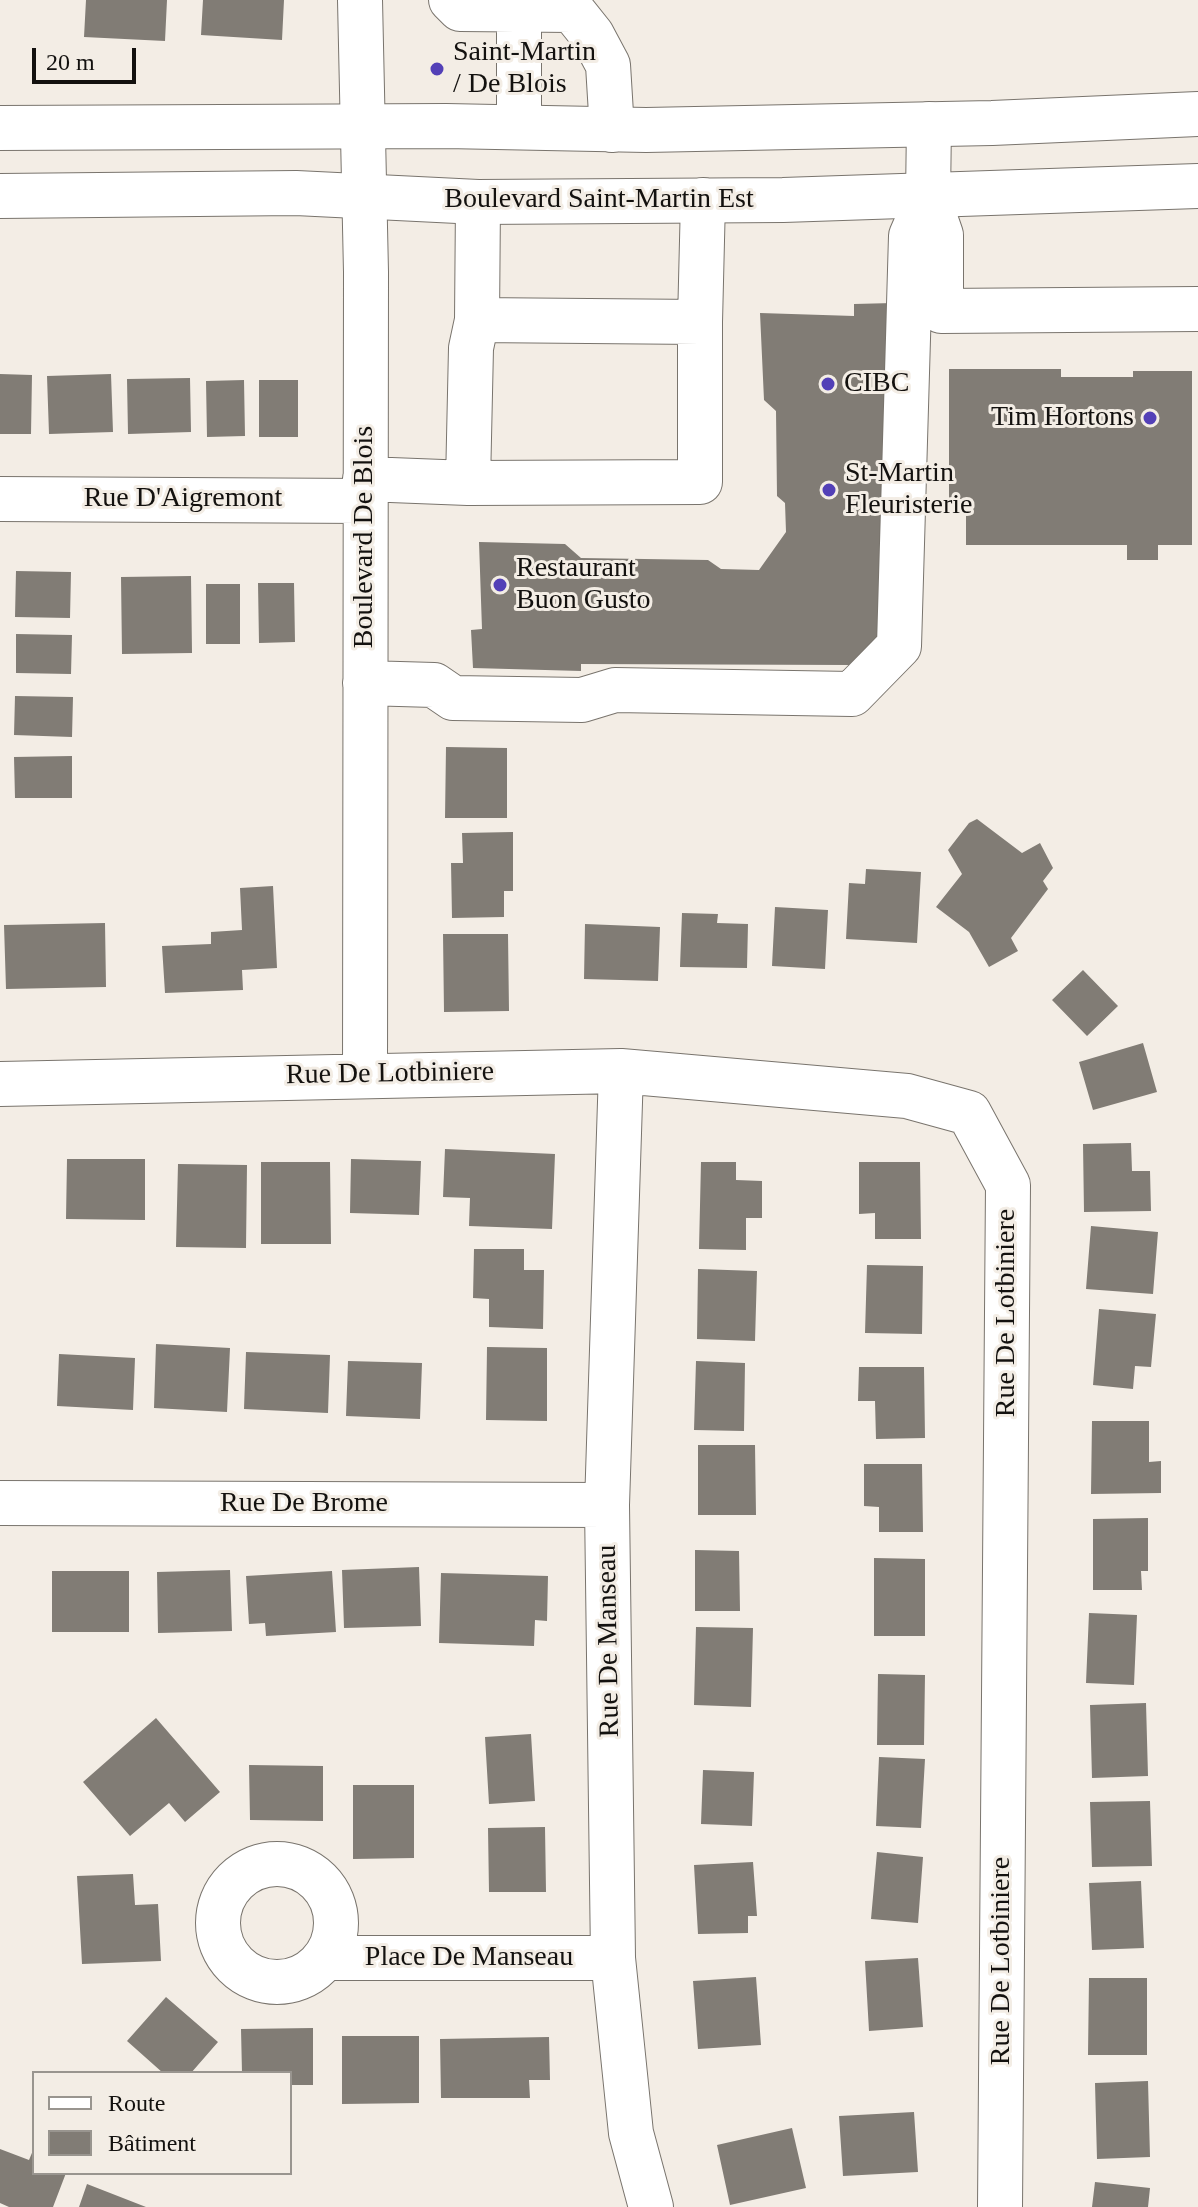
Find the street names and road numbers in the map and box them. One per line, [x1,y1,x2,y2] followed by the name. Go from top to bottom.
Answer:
[444,183,754,217] street label: Boulevard Saint-Martin Est
[348,426,382,648] street label: Boulevard De Blois
[84,482,282,516] street label: Rue D'Aigremont
[286,1055,494,1093] street label: Rue De Lotbiniere
[990,1209,1024,1417] street label: Rue De Lotbiniere
[220,1487,388,1521] street label: Rue De Brome
[591,1544,627,1738] street label: Rue De Manseau
[985,1857,1019,2065] street label: Rue De Lotbiniere
[365,1941,573,1975] street label: Place De Manseau

